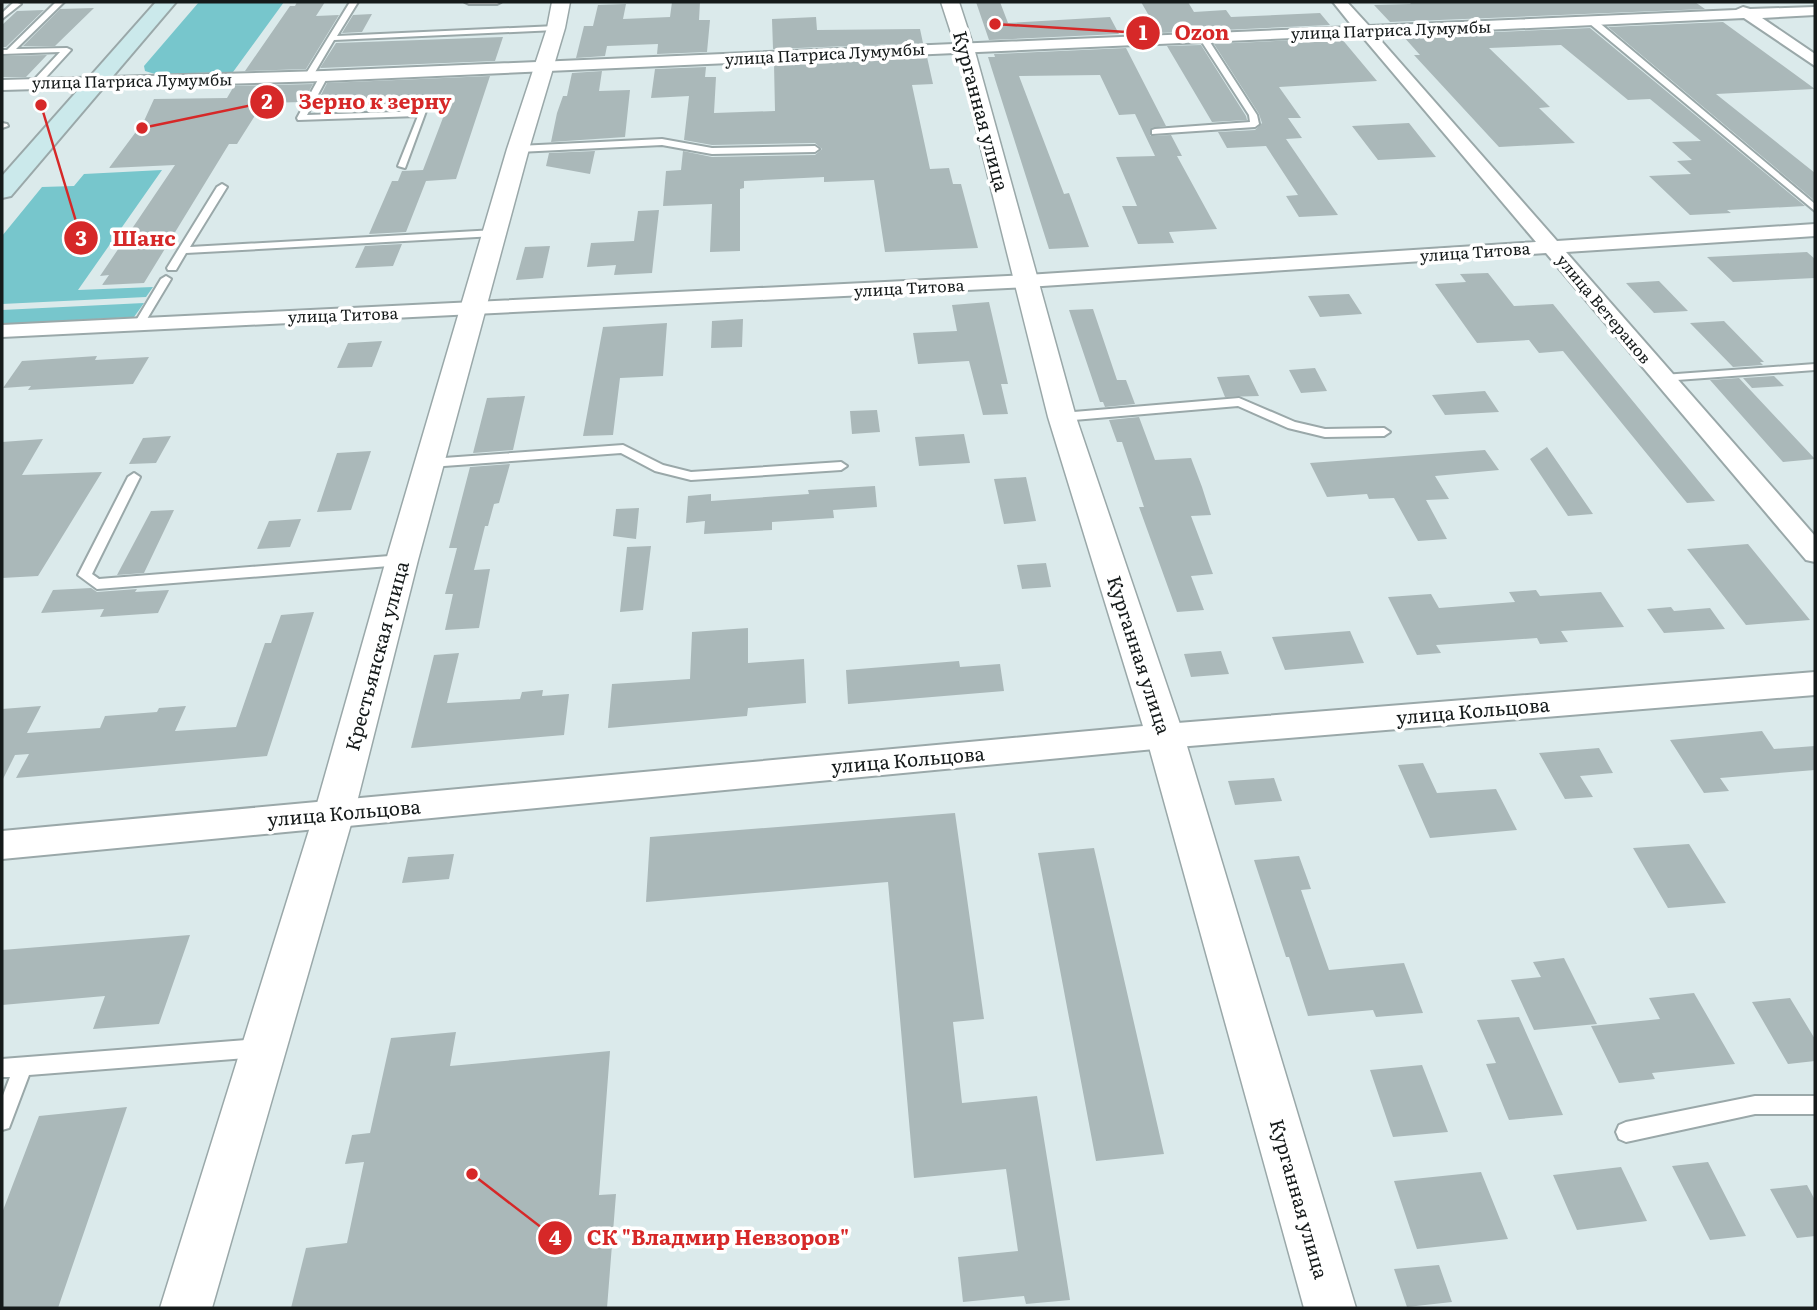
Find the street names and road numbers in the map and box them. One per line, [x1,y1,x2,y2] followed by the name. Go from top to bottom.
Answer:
[1290,14,1492,44] street label: улица Патриса Лумумбы
[947,27,1017,195] street label: Курганная улица
[724,36,926,70] street label: улица Патриса Лумумбы
[32,66,232,94] street label: улица Патриса Лумумбы
[1419,235,1531,267] street label: улица Титова
[1552,248,1658,368] street label: улица Ветеранов
[853,272,965,302] street label: улица Титова
[287,300,399,328] street label: улица Титова
[337,557,415,754] street label: Крестьянская улица
[1101,572,1179,738] street label: Курганная улица
[1395,689,1552,731] street label: улица Кольцова
[830,738,987,780] street label: улица Кольцова
[266,791,423,833] street label: улица Кольцова
[1264,1115,1336,1283] street label: Курганная улица

